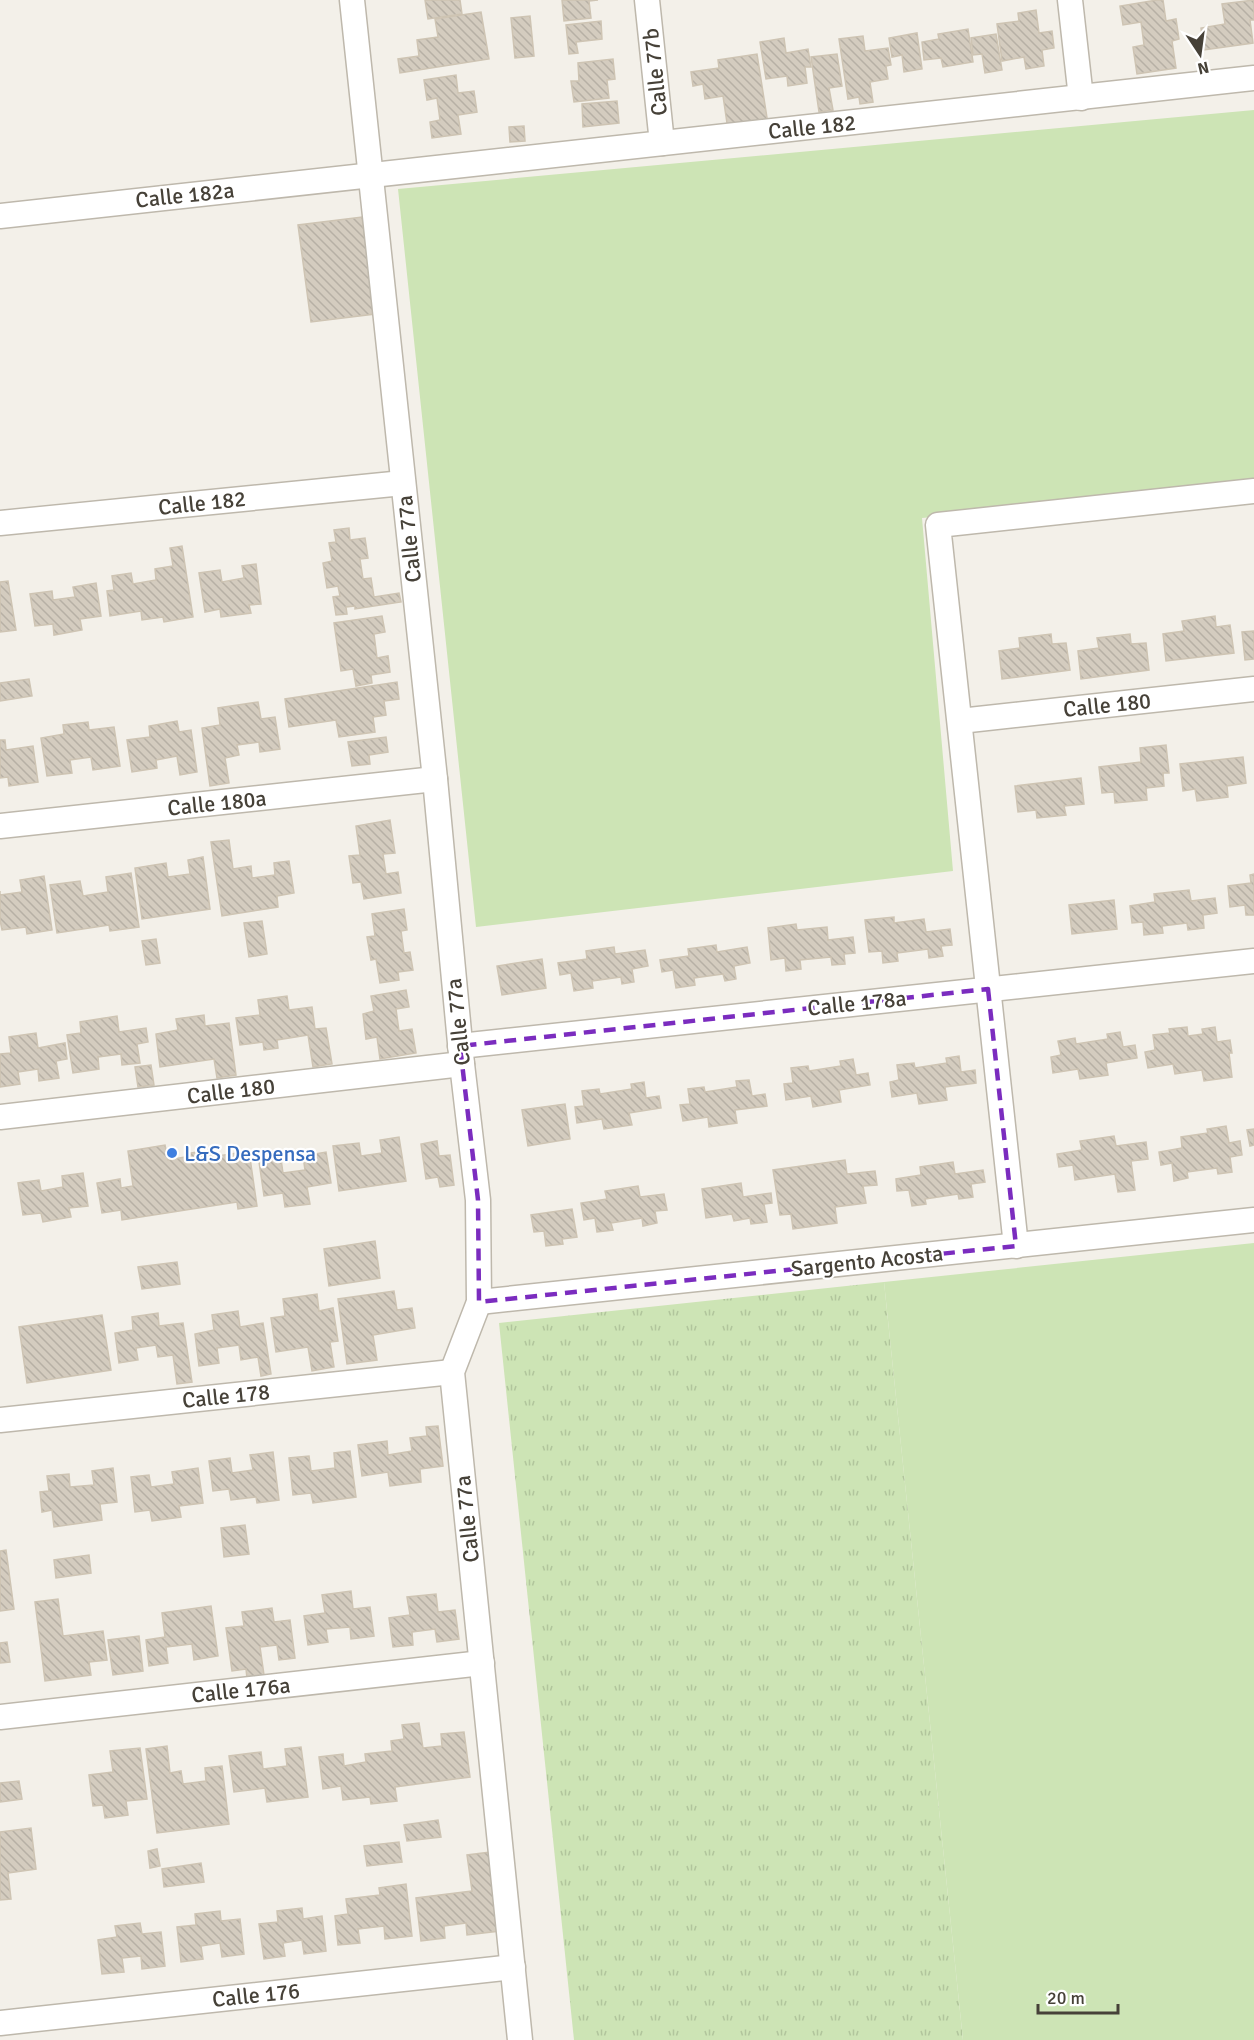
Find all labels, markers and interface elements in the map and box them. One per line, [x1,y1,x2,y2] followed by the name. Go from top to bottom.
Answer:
[1170,24,1230,84] north arrow
[637,27,673,117] street label: Calle 77b
[1195,57,1211,79] text: N
[767,109,857,145] street label: Calle 182
[134,176,236,214] street label: Calle 182a
[157,485,247,521] street label: Calle 182
[391,494,427,584] street label: Calle 77a
[1062,687,1152,723] street label: Calle 180
[166,784,268,822] street label: Calle 180a
[440,977,476,1067] street label: Calle 77a
[806,984,908,1022] street label: Calle 178a
[186,1072,276,1110] street label: Calle 180
[184,1140,316,1167] place label: L&S Despensa
[165,1146,179,1160] marker: L&S Despensa
[789,1240,945,1282] street label: Sargento Acosta
[181,1378,271,1414] street label: Calle 178
[449,1474,485,1564] street label: Calle 77a
[190,1671,292,1709] street label: Calle 176a
[211,1977,301,2013] street label: Calle 176
[1038,1977,1118,2015] scale bar
[1047,1987,1085,2009] text: 20 m

